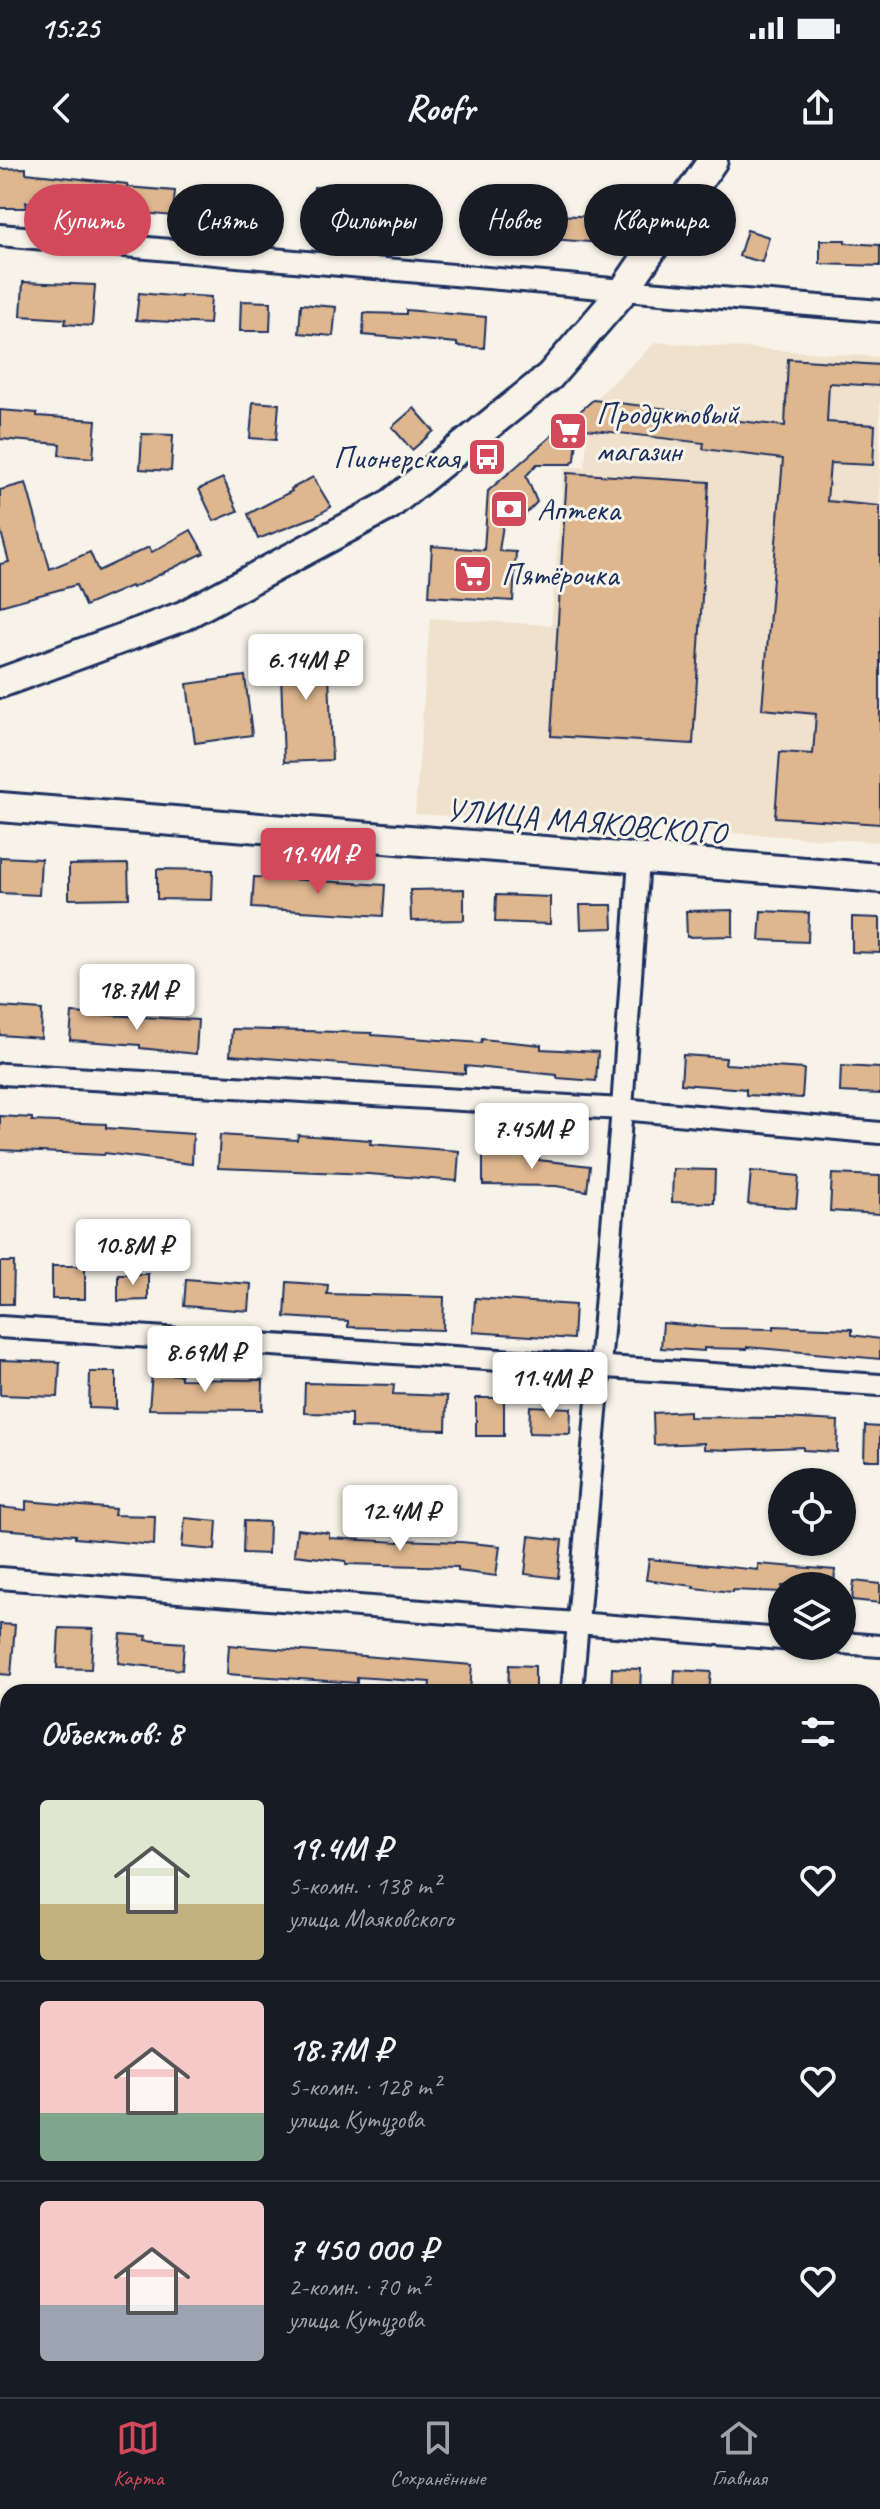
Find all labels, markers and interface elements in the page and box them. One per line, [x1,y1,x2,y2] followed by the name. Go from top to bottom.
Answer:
[40,9,99,47] text: 15:25
[405,85,475,131] text: Roofr
[40,86,84,130] icon: back
[796,86,840,130] icon: share
[24,184,151,256] chip: Купить
[167,184,284,256] chip: Снять
[300,184,443,256] chip: Фильтры
[459,184,568,256] chip: Новое
[584,184,736,256] chip: Квартира
[596,393,740,471] place label: Продуктовый магазин
[547,410,589,452] supermarket icon: Продуктовый магазин
[466,436,508,478] bus stop icon: Пионерская
[333,437,461,478] place label: Пионерская
[488,488,530,530] bank icon: Аптека
[537,489,622,530] place label: Аптека
[452,553,494,595] supermarket icon: Пятёрочка
[501,554,620,595] place label: Пятёрочка
[232,634,380,702] pin: 6.14M ₽
[266,643,346,676] text: 6.14M ₽
[444,789,731,854] street label: УЛИЦА МАЯКОВСКОГО
[244,828,392,896] pin: 19.4M ₽
[279,837,357,870] text: 19.4M ₽
[63,964,211,1032] pin: 18.7M ₽
[98,973,176,1006] text: 18.7M ₽
[458,1103,606,1171] pin: 7.45M ₽
[493,1112,571,1145] text: 7.45M ₽
[59,1219,207,1287] pin: 10.8M ₽
[94,1228,172,1261] text: 10.8M ₽
[131,1326,279,1394] pin: 8.69M ₽
[165,1335,245,1368] text: 8.69M ₽
[476,1352,624,1420] pin: 11.4M ₽
[511,1361,589,1394] text: 11.4M ₽
[768,1468,856,1660] map controls
[768,1468,856,1556] button: locate
[326,1485,474,1553] pin: 12.4M ₽
[361,1494,439,1527] text: 12.4M ₽
[768,1572,856,1660] button: layers
[796,1710,840,1754] icon: filters
[40,1711,182,1754] text: Объектов: 8
[288,1826,391,1869] text: 19.4M ₽
[104,1832,200,1928] icon: home
[796,1858,840,1902] icon: heart
[288,1869,440,1902] text: 5-комн. · 138 m²
[288,1902,453,1935] text: улица Маяковского
[288,2027,391,2070] text: 18.7M ₽
[104,2033,200,2129] icon: home
[796,2059,840,2103] icon: heart
[288,2070,440,2103] text: 5-комн. · 128 m²
[288,2103,424,2136] text: улица Кутузова
[288,2227,437,2270] text: 7 450 000 ₽
[104,2233,200,2329] icon: home
[796,2259,840,2303] icon: heart
[288,2270,428,2303] text: 2-комн. · 70 m²
[288,2303,424,2336] text: улица Кутузова
[113,2416,163,2492] tab: Карта
[390,2416,485,2492] tab: Сохранённые
[712,2416,767,2492] tab: Главная

